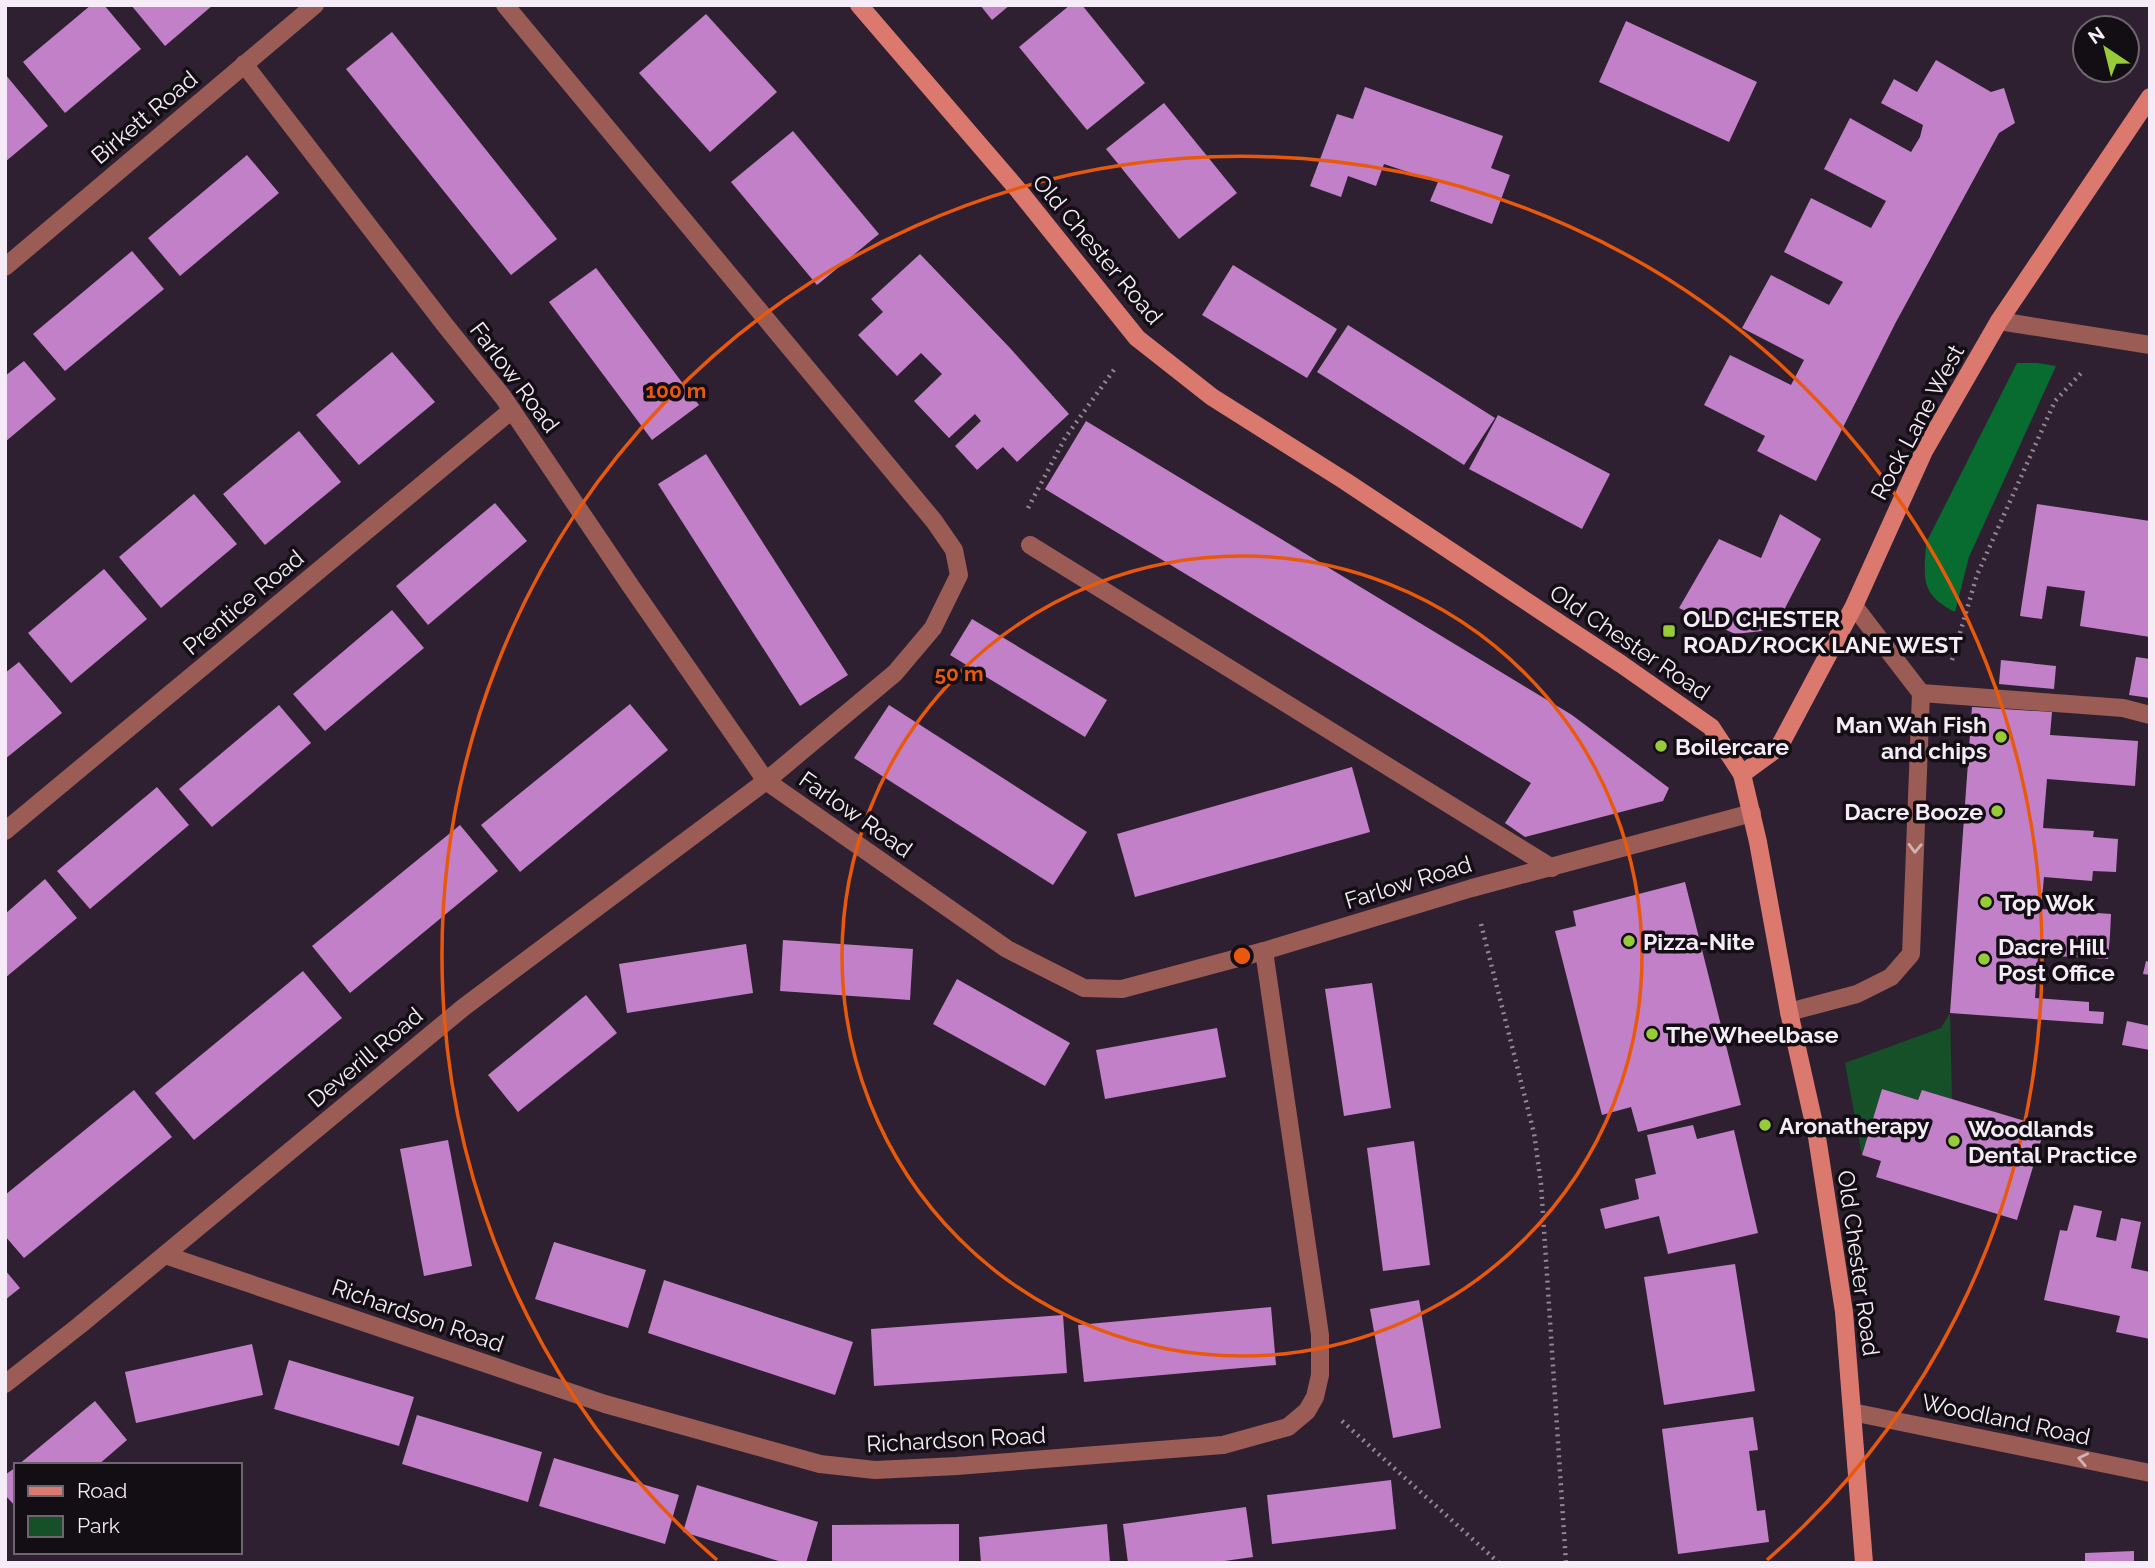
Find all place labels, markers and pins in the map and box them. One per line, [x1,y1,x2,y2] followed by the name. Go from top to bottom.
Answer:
[1683,605,1963,658] place label: OLD CHESTER ROAD/ROCK LANE WEST
[1661,623,1677,639] marker: OLD CHESTER ROAD/ROCK LANE WEST
[1836,711,1987,764] place label: Man Wah Fish and chips
[1993,729,2009,745] marker: Man Wah Fish and chips
[1675,733,1789,760] place label: Boilercare
[1653,738,1669,754] marker: Boilercare
[1844,798,1983,825] place label: Dacre Booze
[1989,803,2005,819] marker: Dacre Booze
[2000,889,2095,916] place label: Top Wok
[1978,894,1994,910] marker: Top Wok
[1643,928,1755,955] place label: Pizza-Nite
[1621,933,1637,949] marker: Pizza-Nite
[1998,933,2115,986] place label: Dacre Hill Post Office
[1230,944,1254,968] centre of rings
[1976,951,1992,967] marker: Dacre Hill Post Office
[1666,1021,1839,1048] place label: The Wheelbase
[1644,1026,1660,1042] marker: The Wheelbase
[1779,1112,1930,1139] place label: Aronatherapy
[1968,1115,2137,1168] place label: Woodlands Dental Practice
[1757,1117,1773,1133] marker: Aronatherapy
[1946,1133,1962,1149] marker: Woodlands Dental Practice

